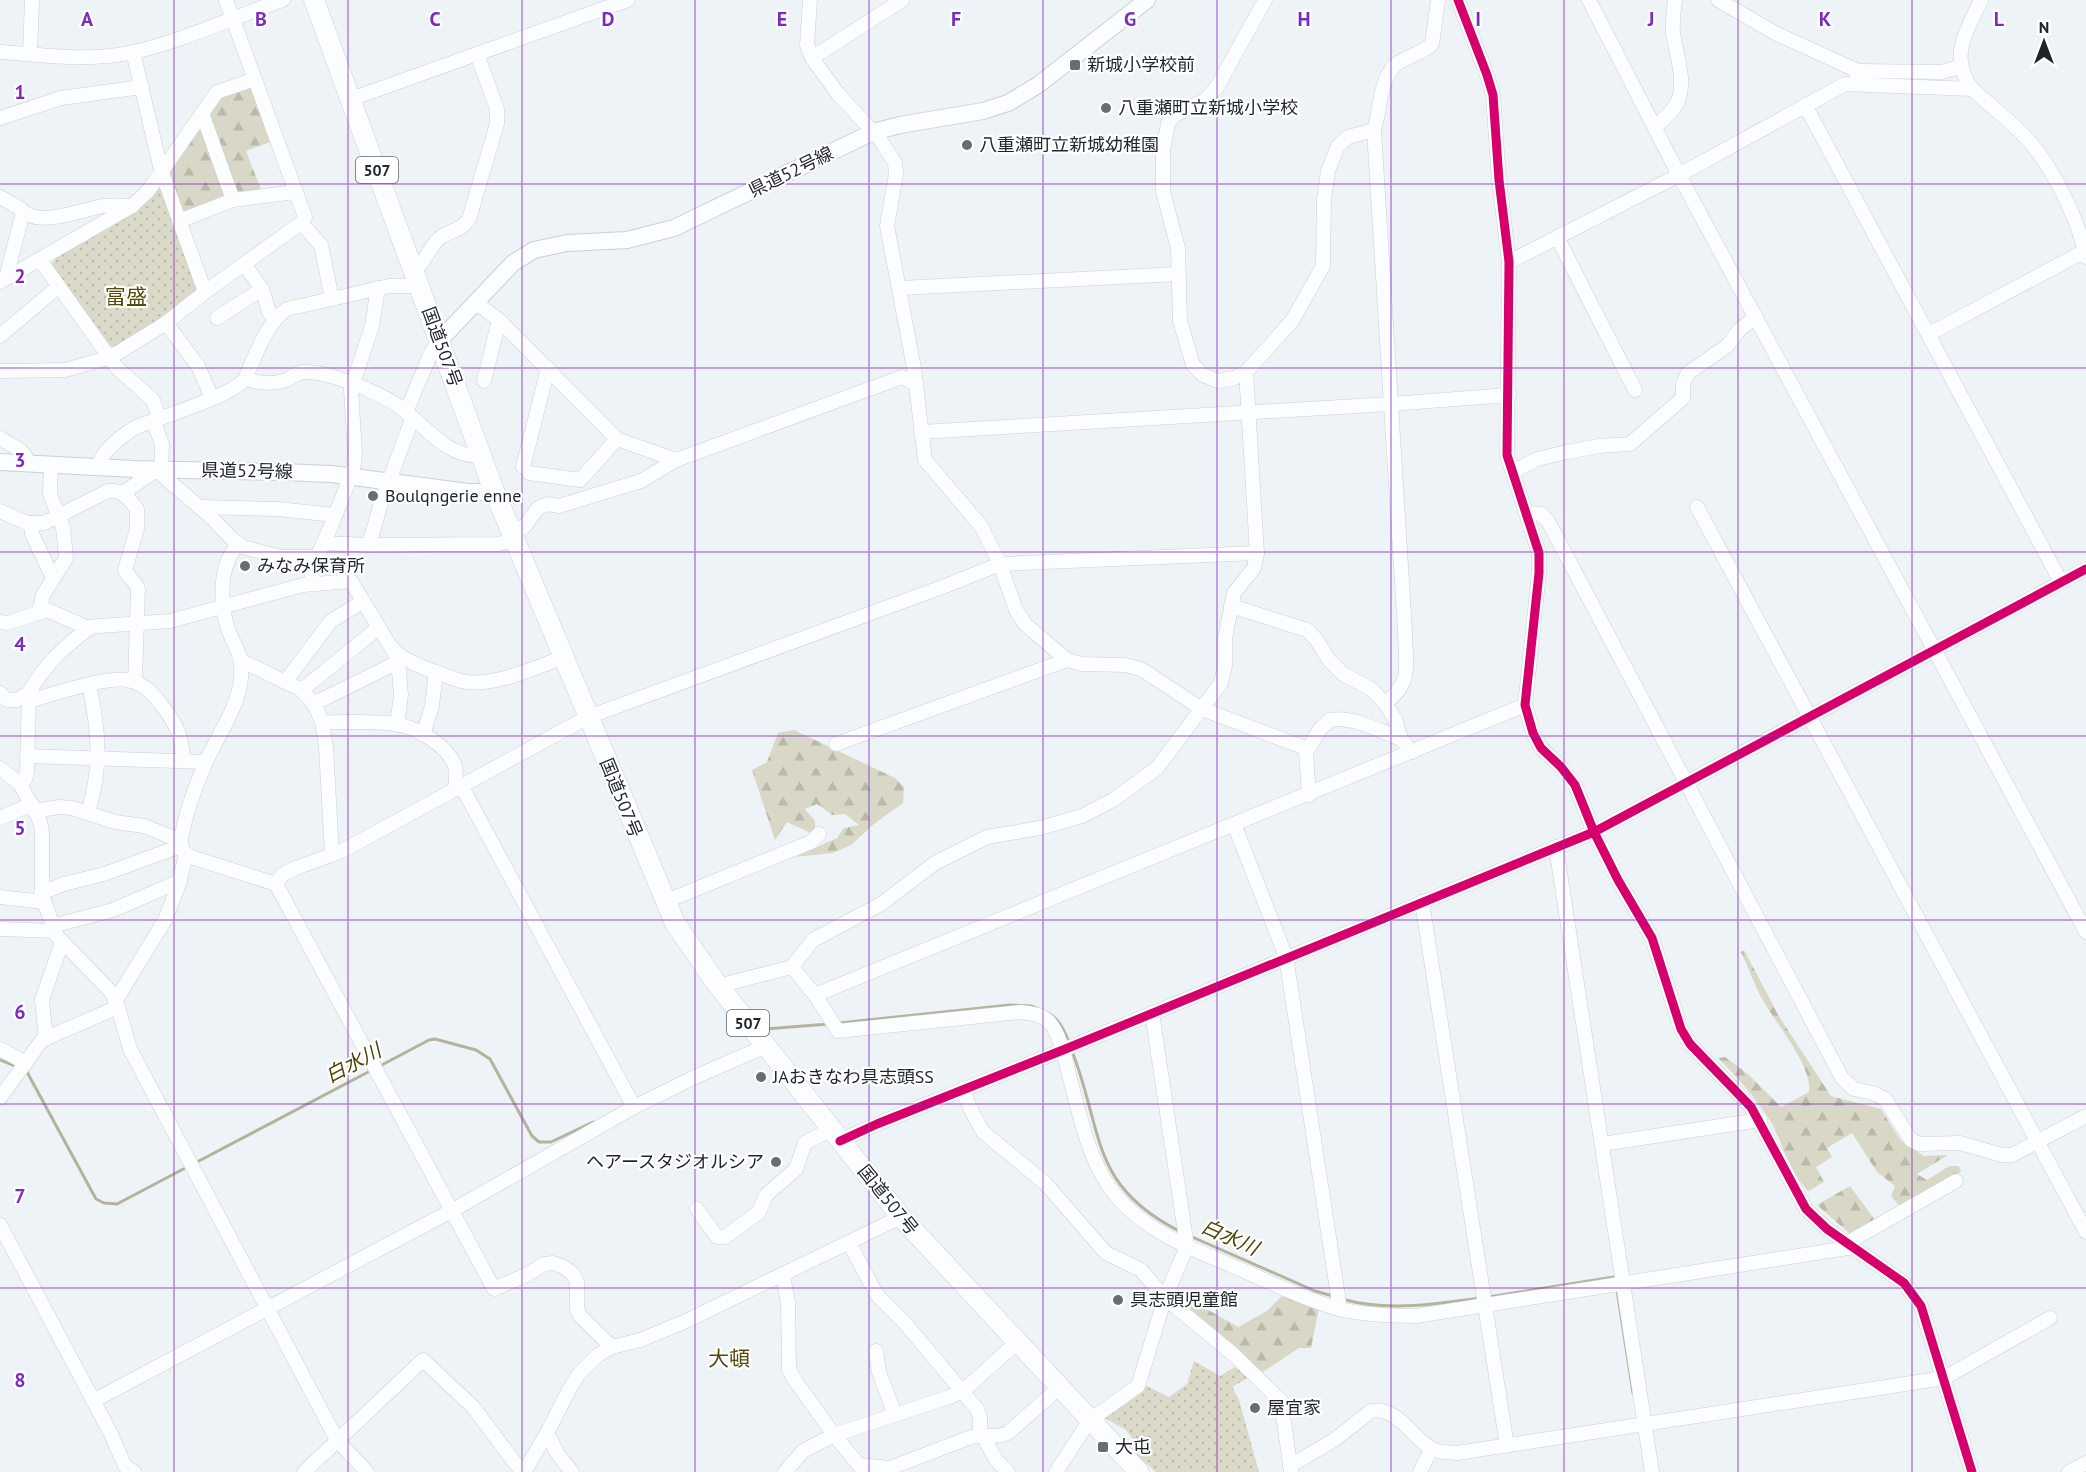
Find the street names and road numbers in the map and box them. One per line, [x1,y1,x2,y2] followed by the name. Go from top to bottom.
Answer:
[745,141,837,202] street label: 県道52号線
[356,157,398,183] road number: 507
[417,304,468,390] street label: 国道507号
[201,458,293,483] street label: 県道52号線
[595,755,648,841] street label: 国道507号
[727,1010,769,1036] road number: 507
[853,1160,924,1239] street label: 国道507号

